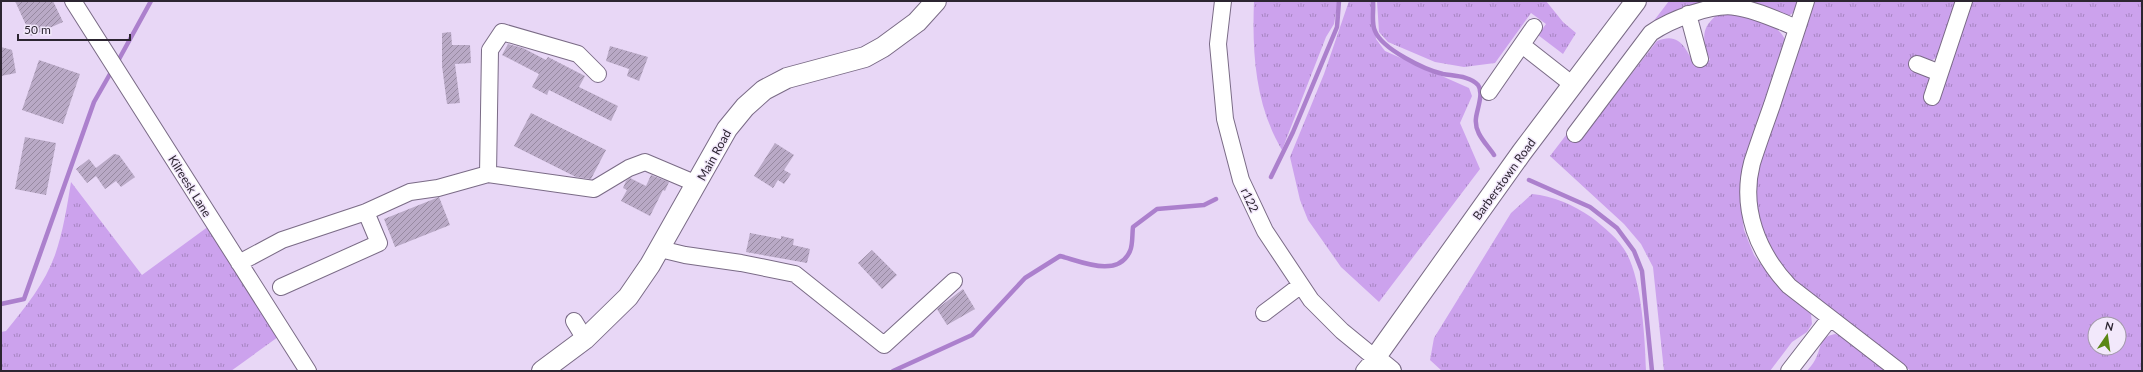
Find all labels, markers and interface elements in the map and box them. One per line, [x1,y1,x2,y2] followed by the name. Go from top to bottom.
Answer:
[18,16,130,42] scale bar
[24,22,51,37] text: 50 m
[694,127,734,183] street label: Main Road
[1469,135,1539,223] street label: Barberstown Road
[165,152,215,220] street label: Kilreesk Lane
[1238,185,1262,215] street label: r122
[2087,316,2127,356] north arrow
[2104,318,2115,333] text: N

